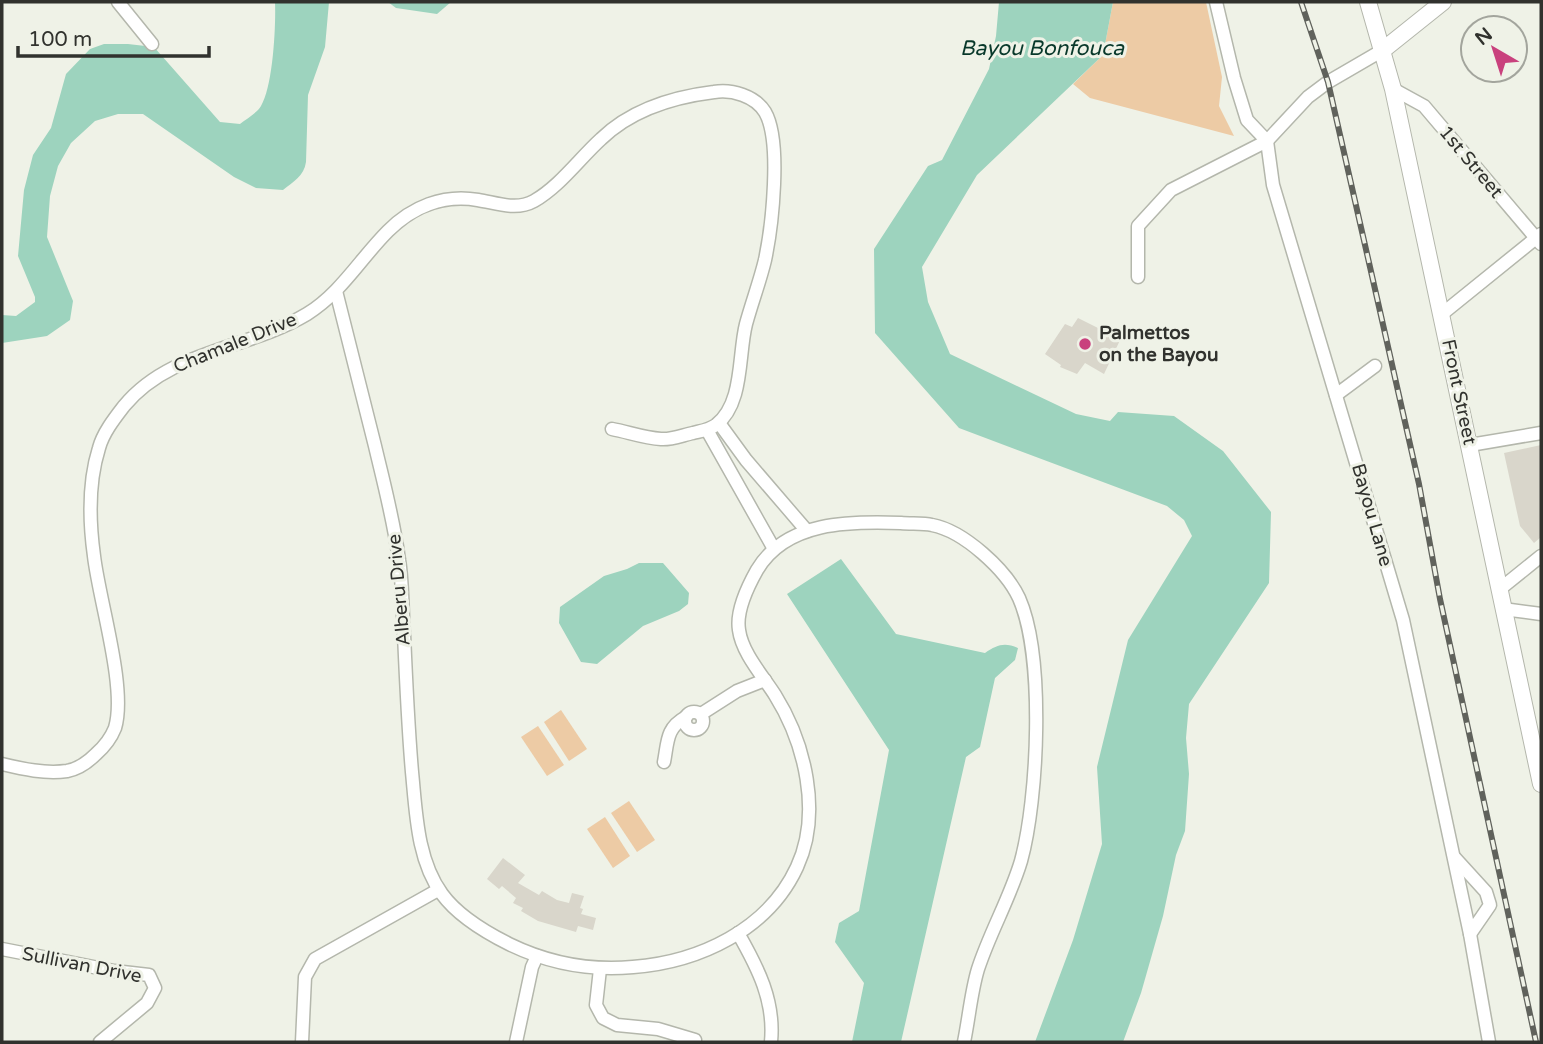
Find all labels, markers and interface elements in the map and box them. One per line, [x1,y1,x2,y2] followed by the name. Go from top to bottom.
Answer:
[18,14,208,58] scale bar
[1459,14,1529,84] north arrow
[1471,23,1497,50] text: N
[28,27,92,52] text: 100 m
[960,36,1125,61] water label: Bayou Bonfouca
[1434,121,1508,203] street label: 1st Street
[170,308,300,378] street label: Chamale Drive
[1099,322,1218,367] place label: Palmettos on the Bayou
[1077,336,1093,352] marker: Palmettos on the Bayou
[1437,337,1481,447] street label: Front Street
[1347,461,1397,569] street label: Bayou Lane
[383,533,415,647] street label: Alberu Drive
[20,943,144,987] street label: Sullivan Drive

